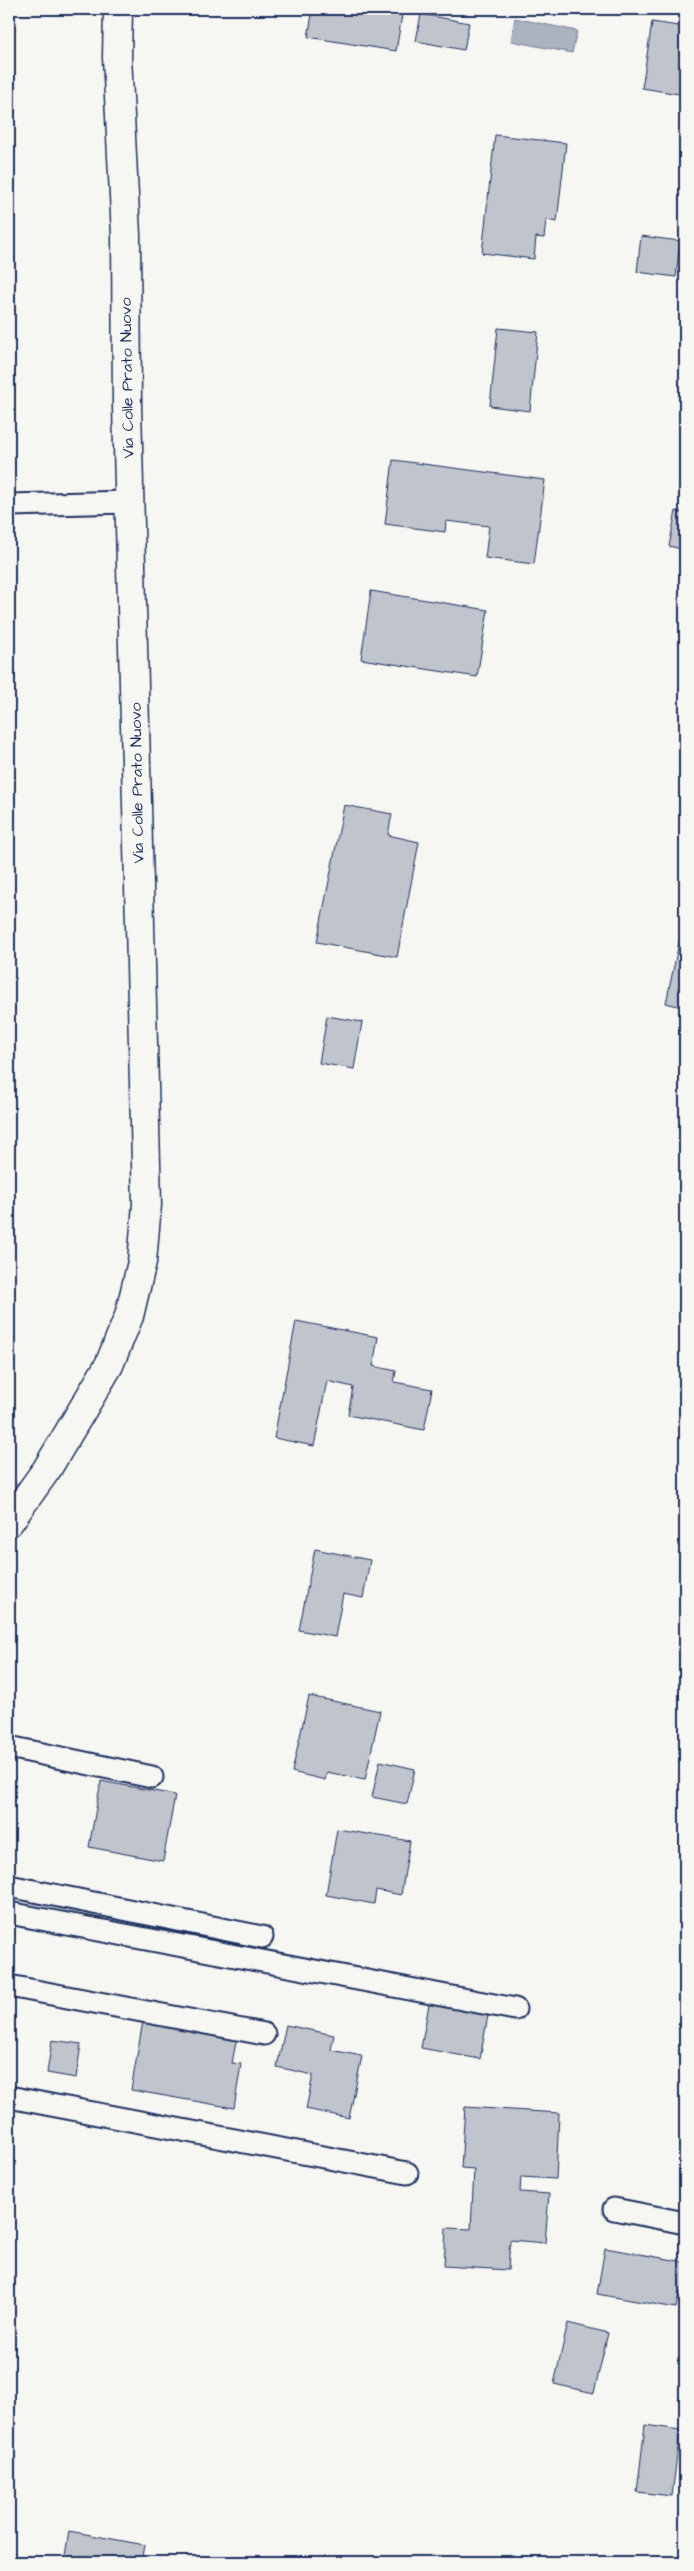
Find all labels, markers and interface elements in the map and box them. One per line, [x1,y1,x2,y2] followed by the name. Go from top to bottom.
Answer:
[115,297,139,459] street label: Via Colle Prato Nuovo
[125,702,149,864] street label: Via Colle Prato Nuovo

